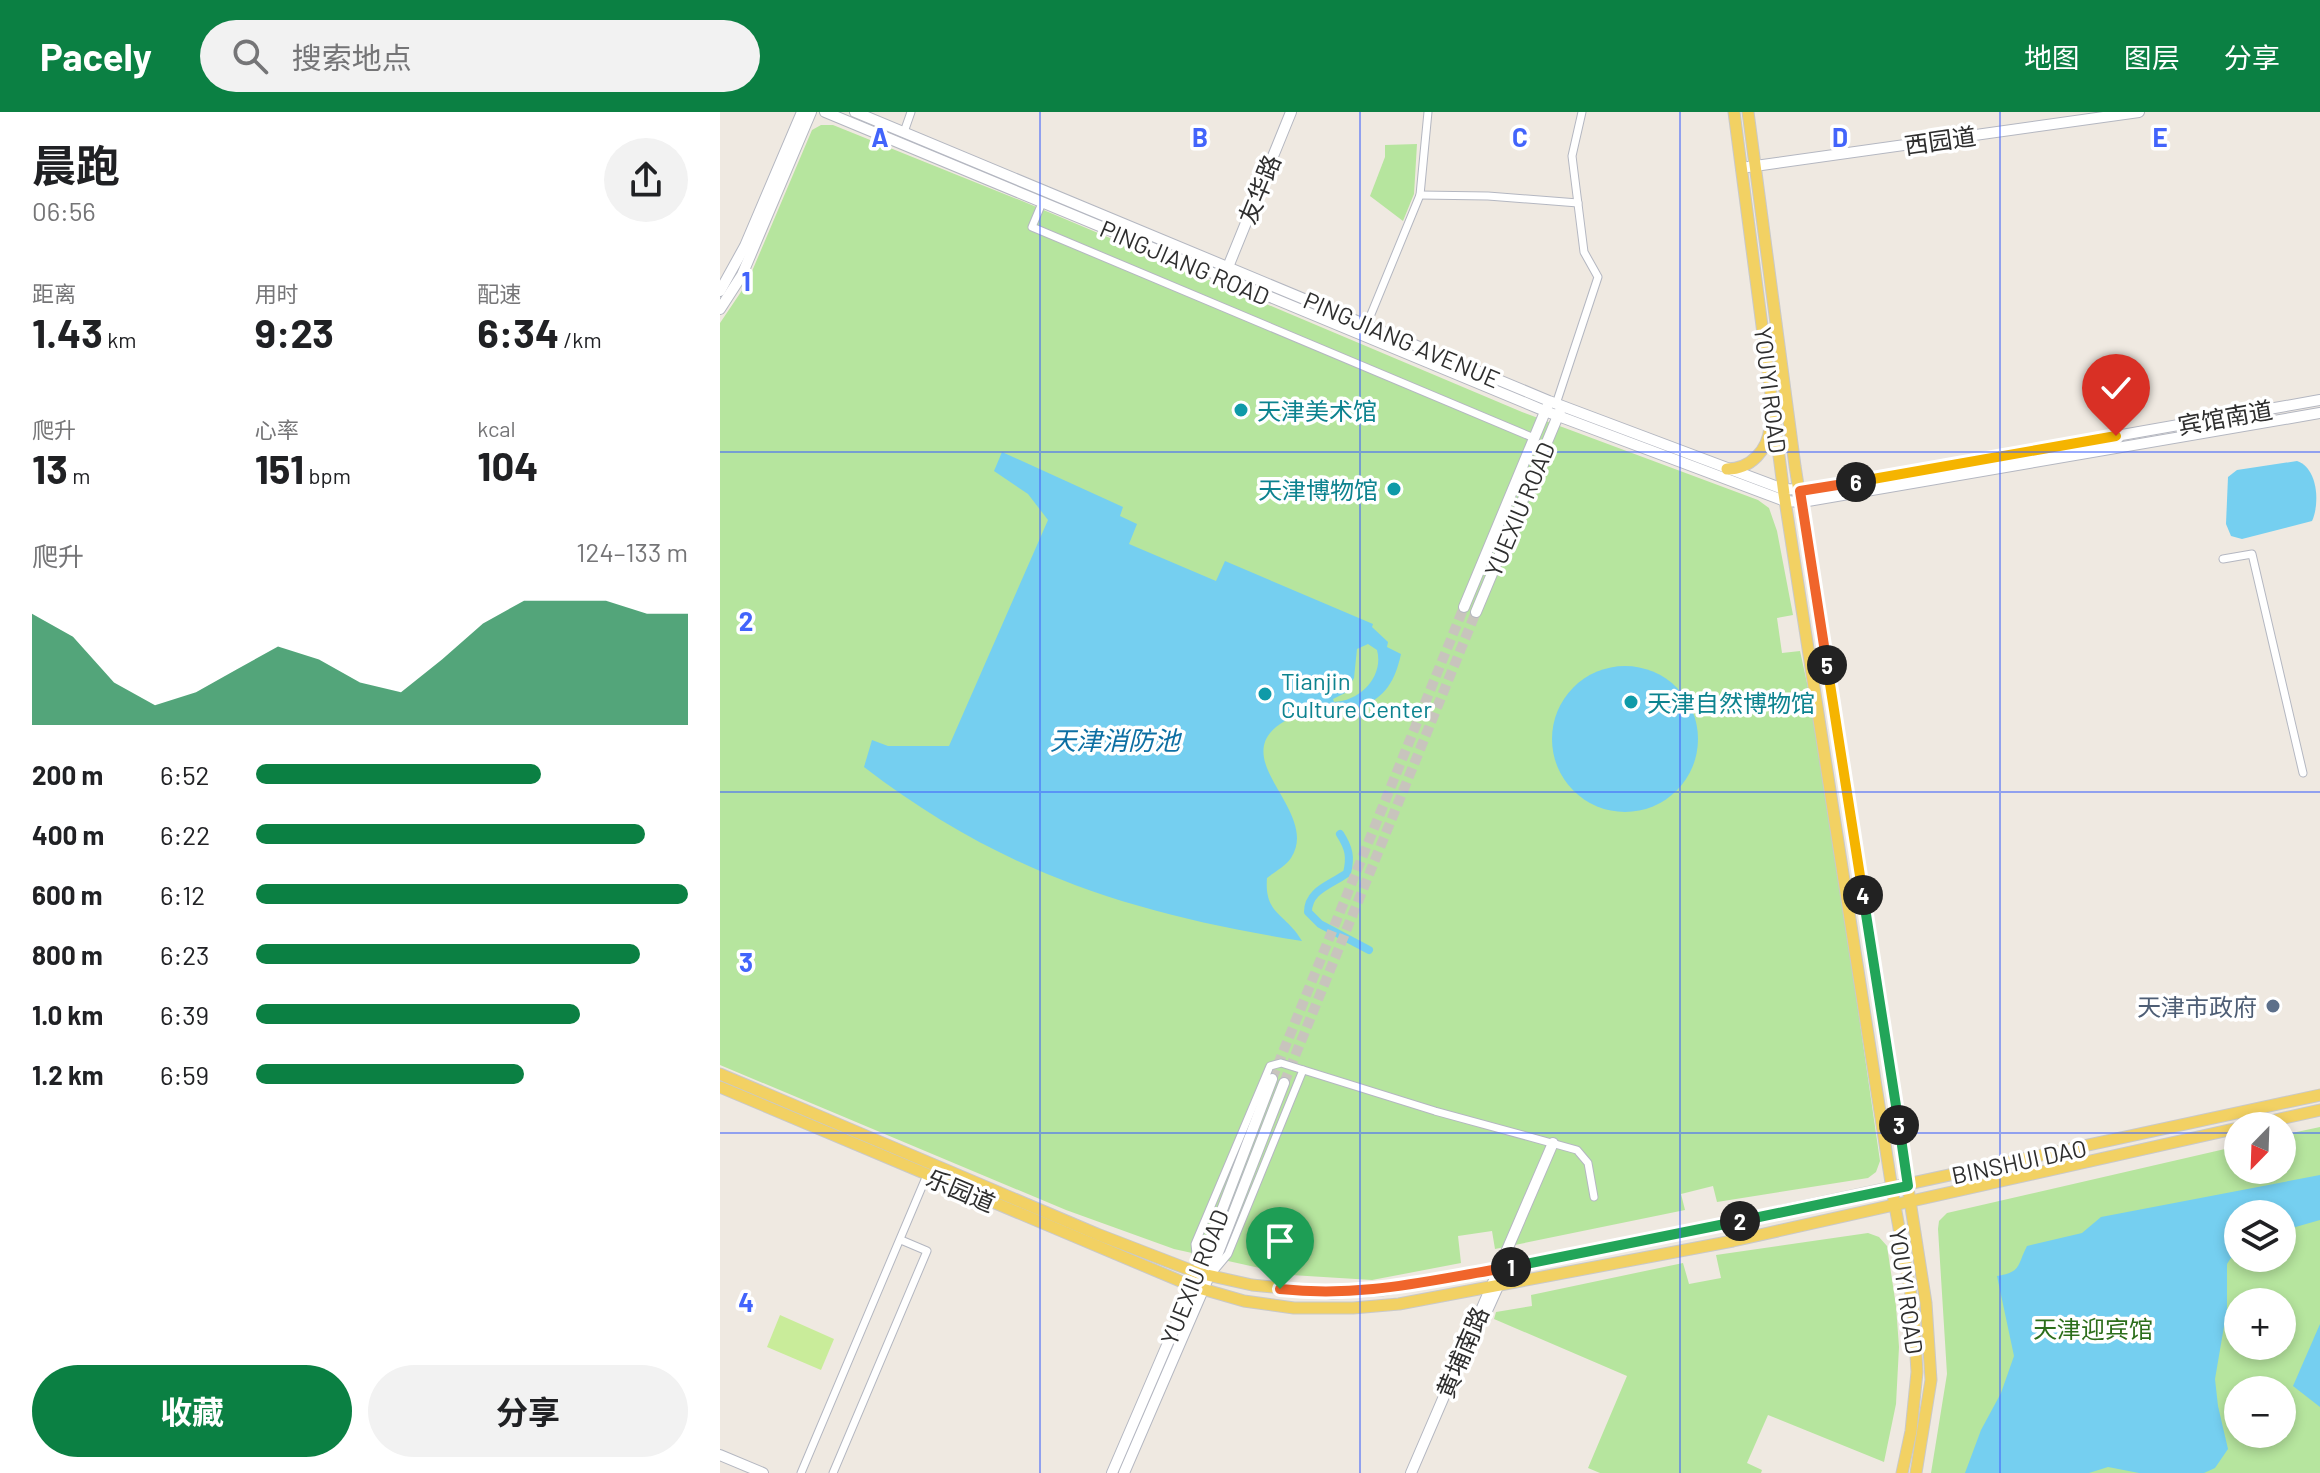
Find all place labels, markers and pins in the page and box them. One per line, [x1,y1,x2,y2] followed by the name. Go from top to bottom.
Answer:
[2082,354,2150,436] pin
[1257,396,1377,425] place label: 天津美术馆
[1232,401,1250,419] marker: 天津美术馆
[1836,462,1876,502] pin: 6
[1258,475,1378,504] place label: 天津博物馆
[1385,480,1403,498] marker: 天津博物馆
[1807,645,1847,685] pin: 5
[1281,666,1432,723] place label: Tianjin Culture Center
[1256,685,1274,703] marker: Tianjin Culture Center
[1647,688,1815,717] place label: 天津自然博物馆
[1622,693,1640,711] marker: 天津自然博物馆
[1843,875,1883,915] pin: 4
[2137,992,2257,1021] place label: 天津市政府
[2264,997,2282,1015] marker: 天津市政府
[1879,1105,1919,1145] pin: 3
[1720,1201,1760,1241] pin: 2
[1246,1207,1314,1289] pin
[1491,1247,1531,1287] pin: 1

